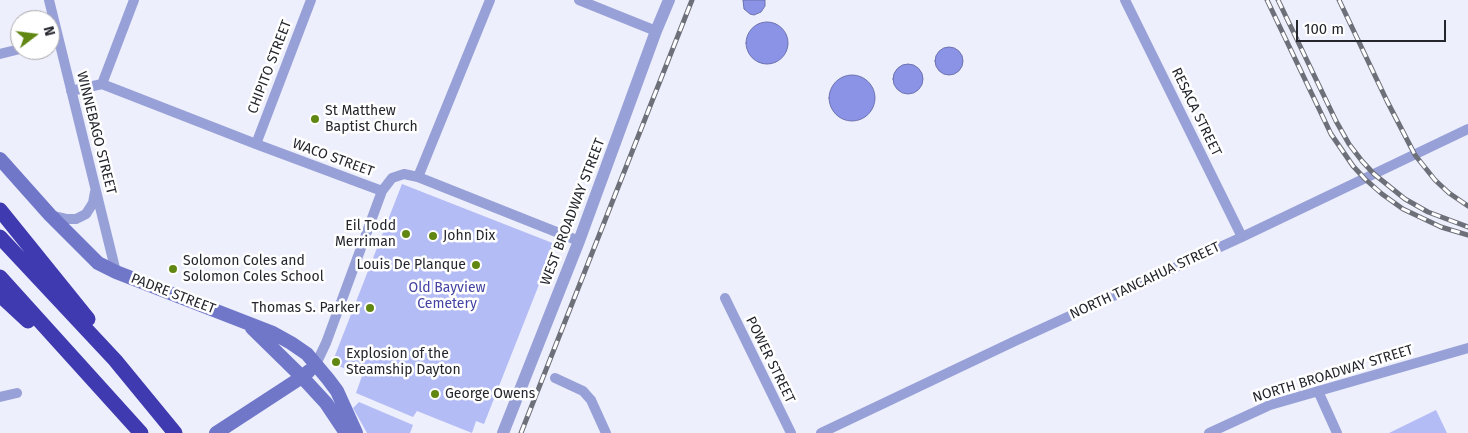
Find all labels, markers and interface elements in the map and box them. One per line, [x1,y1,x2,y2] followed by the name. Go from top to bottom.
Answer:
[10,10,60,60] north arrow
[1298,10,1448,42] scale bar
[244,18,296,116] street label: CHIPITO STREET
[1304,20,1344,38] text: 100 m
[40,25,58,38] text: N
[1167,65,1225,159] street label: RESACA STREET
[73,70,119,196] street label: WINNEBAGO STREET
[325,103,418,136] place label: St Matthew Baptist Church
[309,113,321,125] marker: St Matthew Baptist Church
[290,135,376,181] street label: WACO STREET
[537,136,609,288] street label: WEST BROADWAY STREET
[335,218,396,250] place label: Eil Todd Merriman
[400,228,412,240] marker: Eil Todd Merriman
[443,228,495,244] place label: John Dix
[427,230,439,242] marker: John Dix
[1067,239,1223,323] street label: NORTH TANCAHUA STREET
[183,253,324,286] place label: Solomon Coles and Solomon Coles School
[357,257,466,273] place label: Louis De Planque
[470,259,482,271] marker: Louis De Planque
[167,263,179,275] marker: Solomon Coles and Solomon Coles School
[128,270,218,318] street label: PADRE STREET
[408,280,486,312] park label: Old Bayview Cemetery
[252,300,360,316] place label: Thomas S. Parker
[364,302,376,314] marker: Thomas S. Parker
[742,314,798,406] street label: POWER STREET
[1251,342,1415,406] street label: NORTH BROADWAY STREET
[346,346,461,378] place label: Explosion of the Steamship Dayton
[330,356,342,368] marker: Explosion of the Steamship Dayton
[445,386,535,402] place label: George Owens
[429,388,441,400] marker: George Owens

